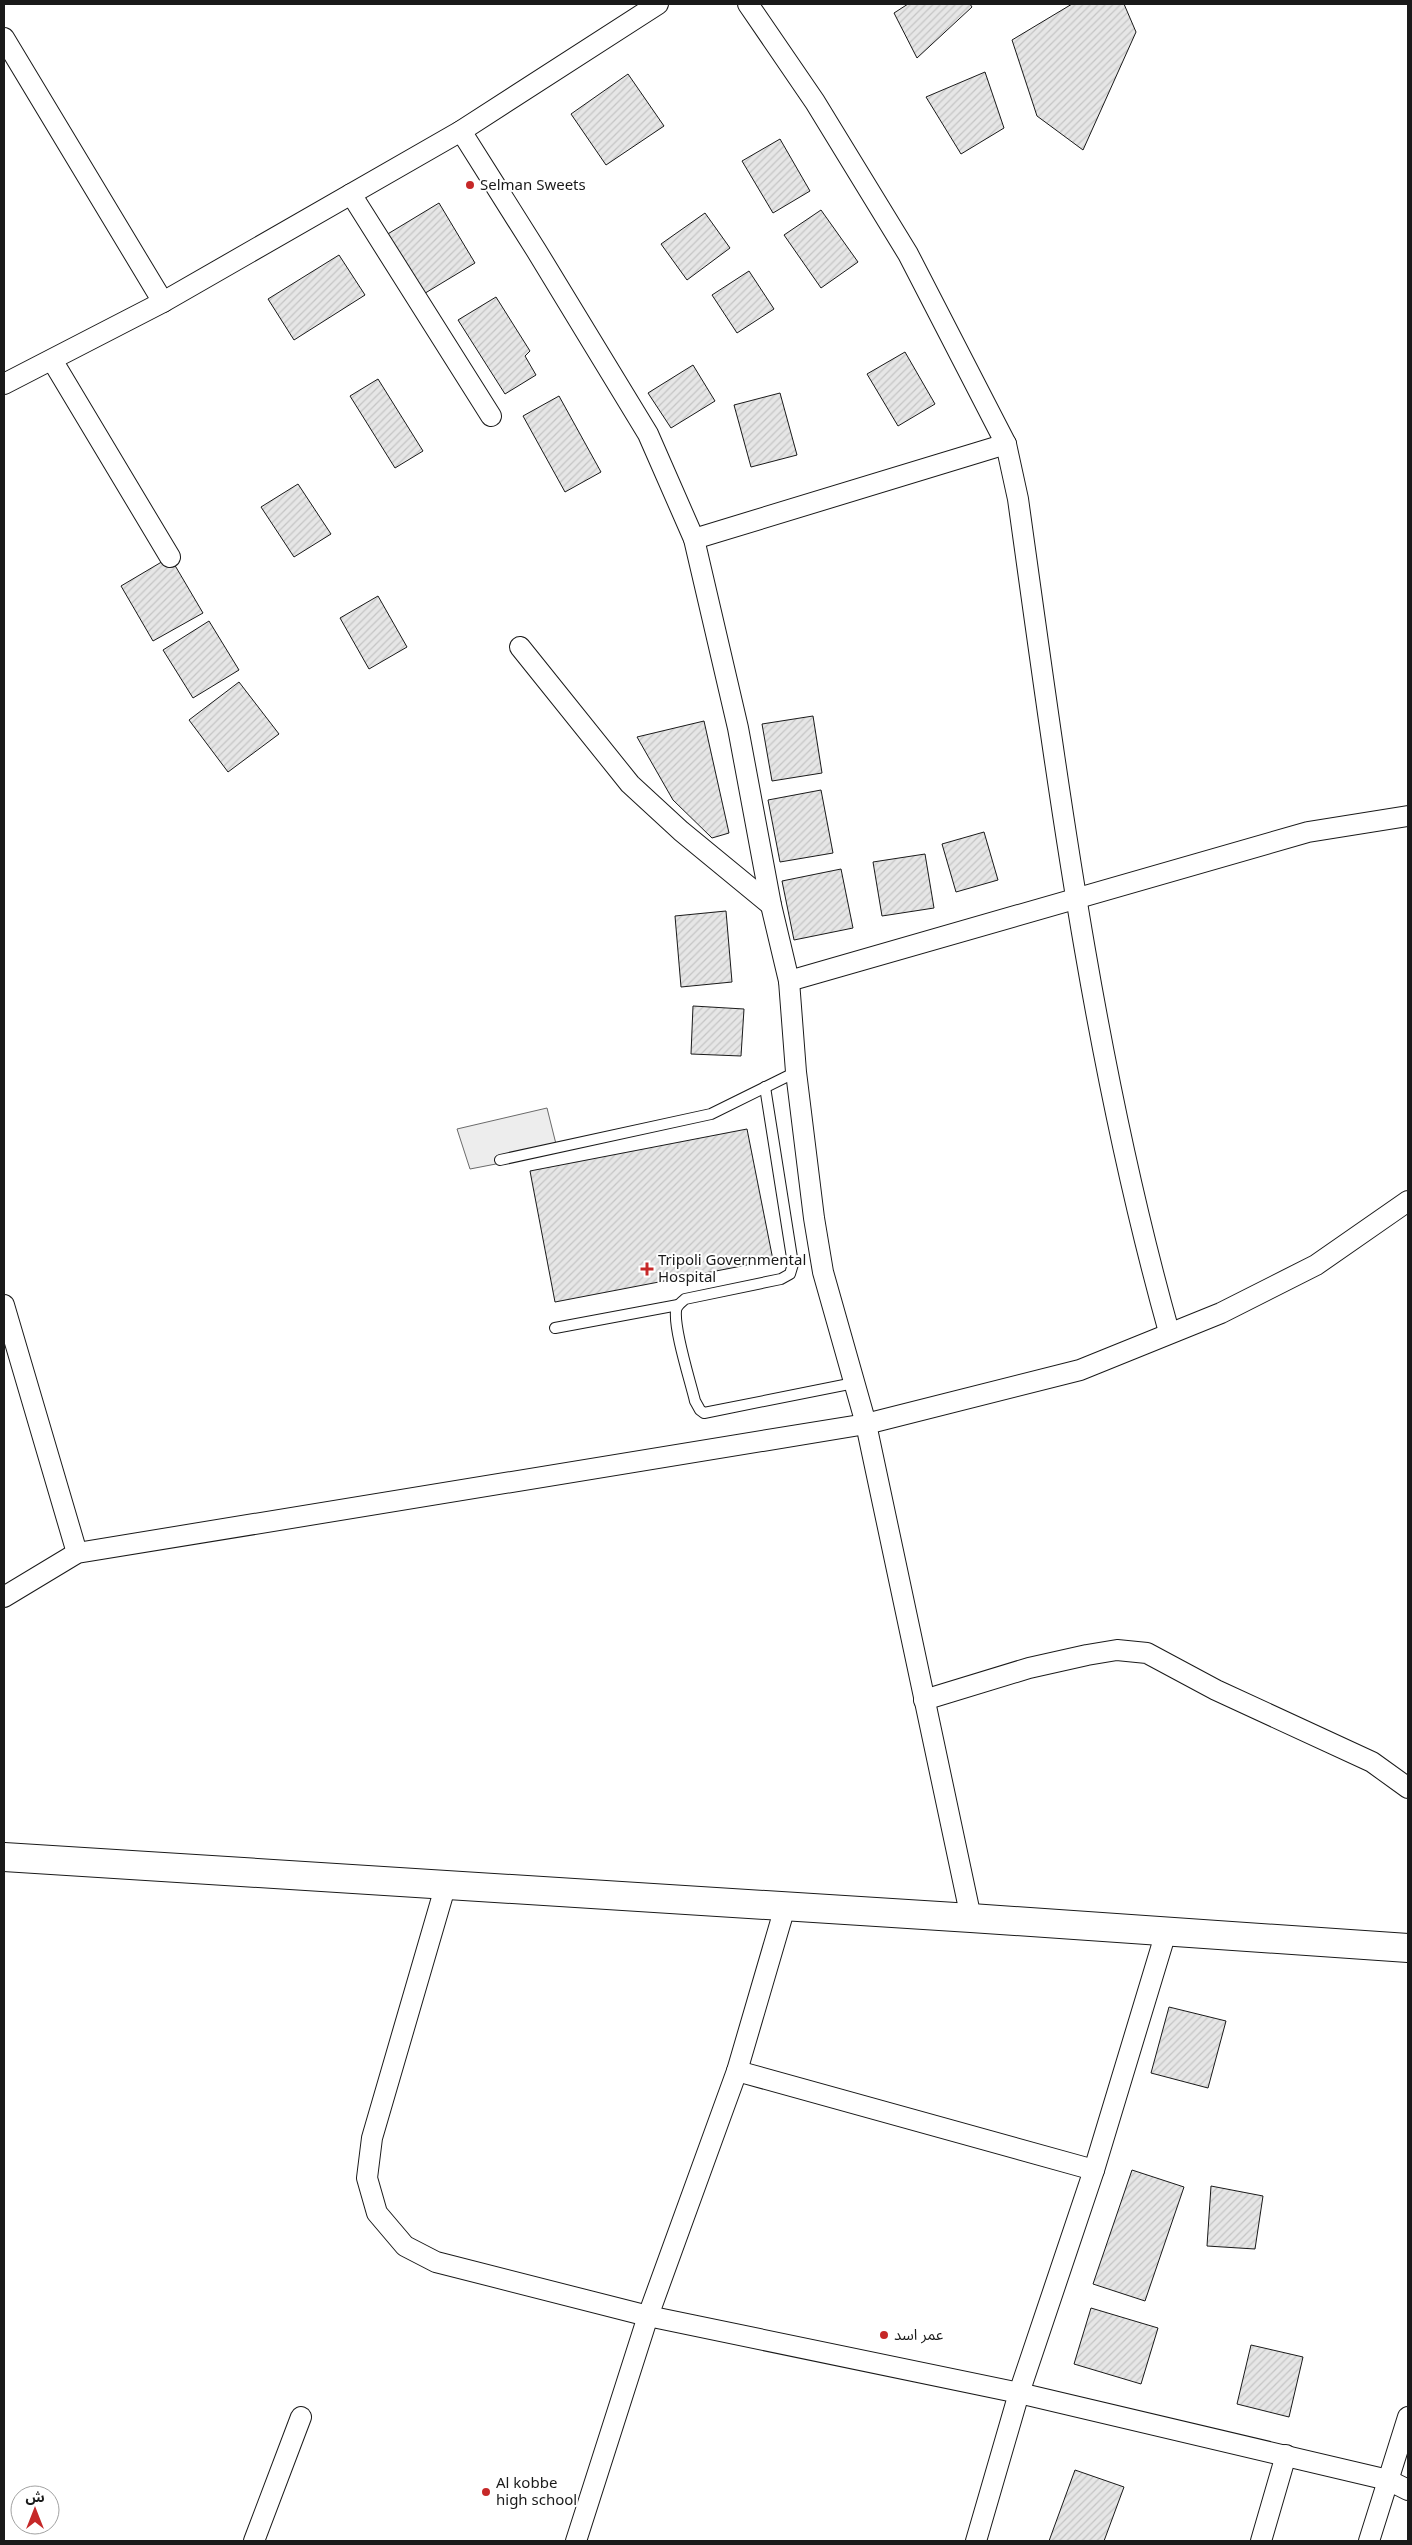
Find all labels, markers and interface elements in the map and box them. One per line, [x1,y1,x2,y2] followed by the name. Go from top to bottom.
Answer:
[480,174,586,194] place label: Selman Sweets
[464,179,476,191] marker: Selman Sweets
[658,1249,806,1286] place label: Tripoli Governmental Hospital
[640,1262,654,1276] marker: Tripoli Governmental Hospital
[894,2324,944,2344] place label: عمر اسد
[878,2329,890,2341] marker: عمر اسد
[496,2472,577,2509] place label: Al kobbe high school
[10,2485,60,2535] north arrow
[480,2486,492,2498] marker: Al kobbe high school
[25,2487,45,2506] text: ش

